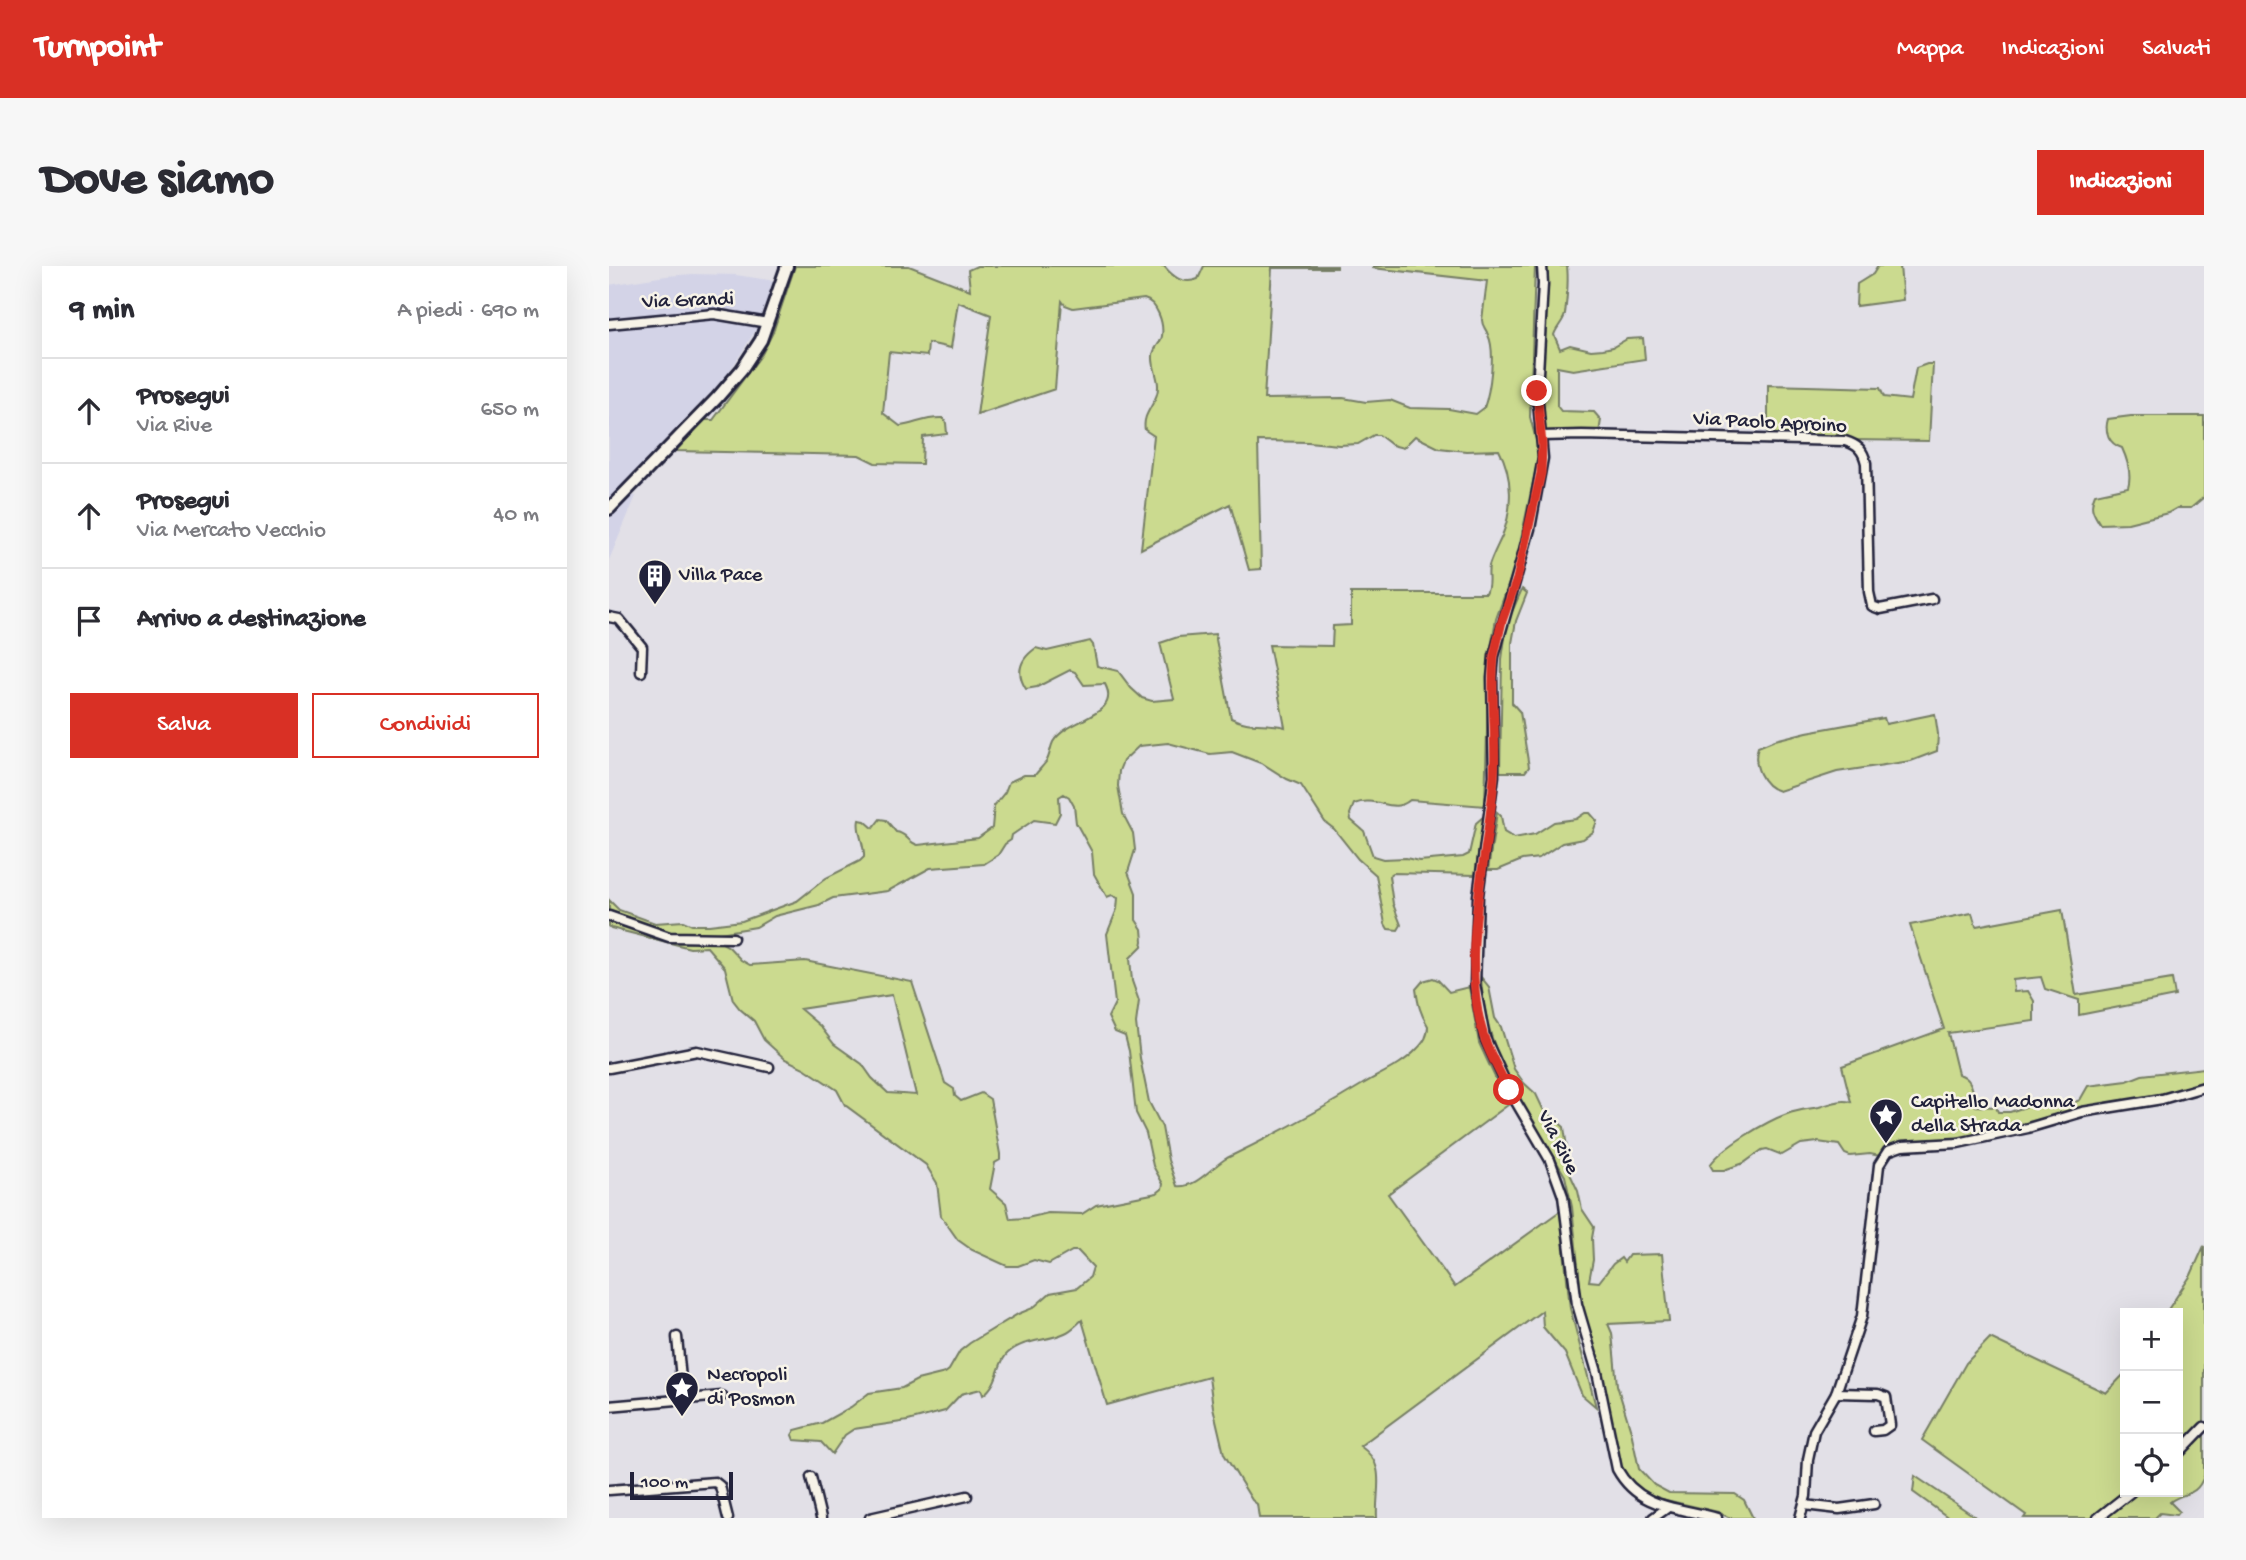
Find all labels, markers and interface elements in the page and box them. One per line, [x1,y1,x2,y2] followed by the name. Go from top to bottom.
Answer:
[35,30,160,68] text: Turnpoint
[1897,35,1964,64] text: Mappa
[2002,35,2104,64] text: Indicazioni
[2142,35,2211,64] text: Salvati
[2037,150,2204,215] button: Indicazioni
[42,153,274,211] text: Dove siamo
[641,288,734,316] street label: Via Grandi
[70,294,134,329] text: 9 min
[397,298,539,325] text: A piedi · 690 m
[1521,375,1552,406] route end
[137,382,230,413] text: Prosegui
[70,392,108,430] icon: ahead
[480,397,539,424] text: 650 m
[1691,407,1848,441] street label: Via Paolo Aproino
[137,413,212,440] text: Via Rive
[137,487,230,518] text: Prosegui
[70,497,108,535] icon: ahead
[493,502,539,529] text: 40 m
[137,518,326,545] text: Via Mercato Vecchio
[636,557,674,606] building icon: Villa Pace
[678,564,763,589] place label: Villa Pace
[70,602,108,640] icon: arrive
[137,605,366,636] text: Arrivo a destinazione
[70,693,298,758] button: Salva
[312,693,539,758] button: Condividi
[1493,1074,1524,1105] route start
[1911,1091,2076,1140] place label: Capitello Madonna della Strada
[1867,1096,1905,1145] place icon: Capitello Madonna della Strada
[1530,1106,1584,1180] street label: Via Rive
[2120,1308,2183,1497] map controls
[2120,1308,2183,1371] button: +
[707,1364,795,1413] place label: Necropoli di Posmon
[663,1369,701,1418] place icon: Necropoli di Posmon
[2120,1371,2183,1434] button: −
[2120,1434,2183,1497] button: locate
[630,1469,733,1501] scale bar
[641,1472,688,1495] text: 100 m

